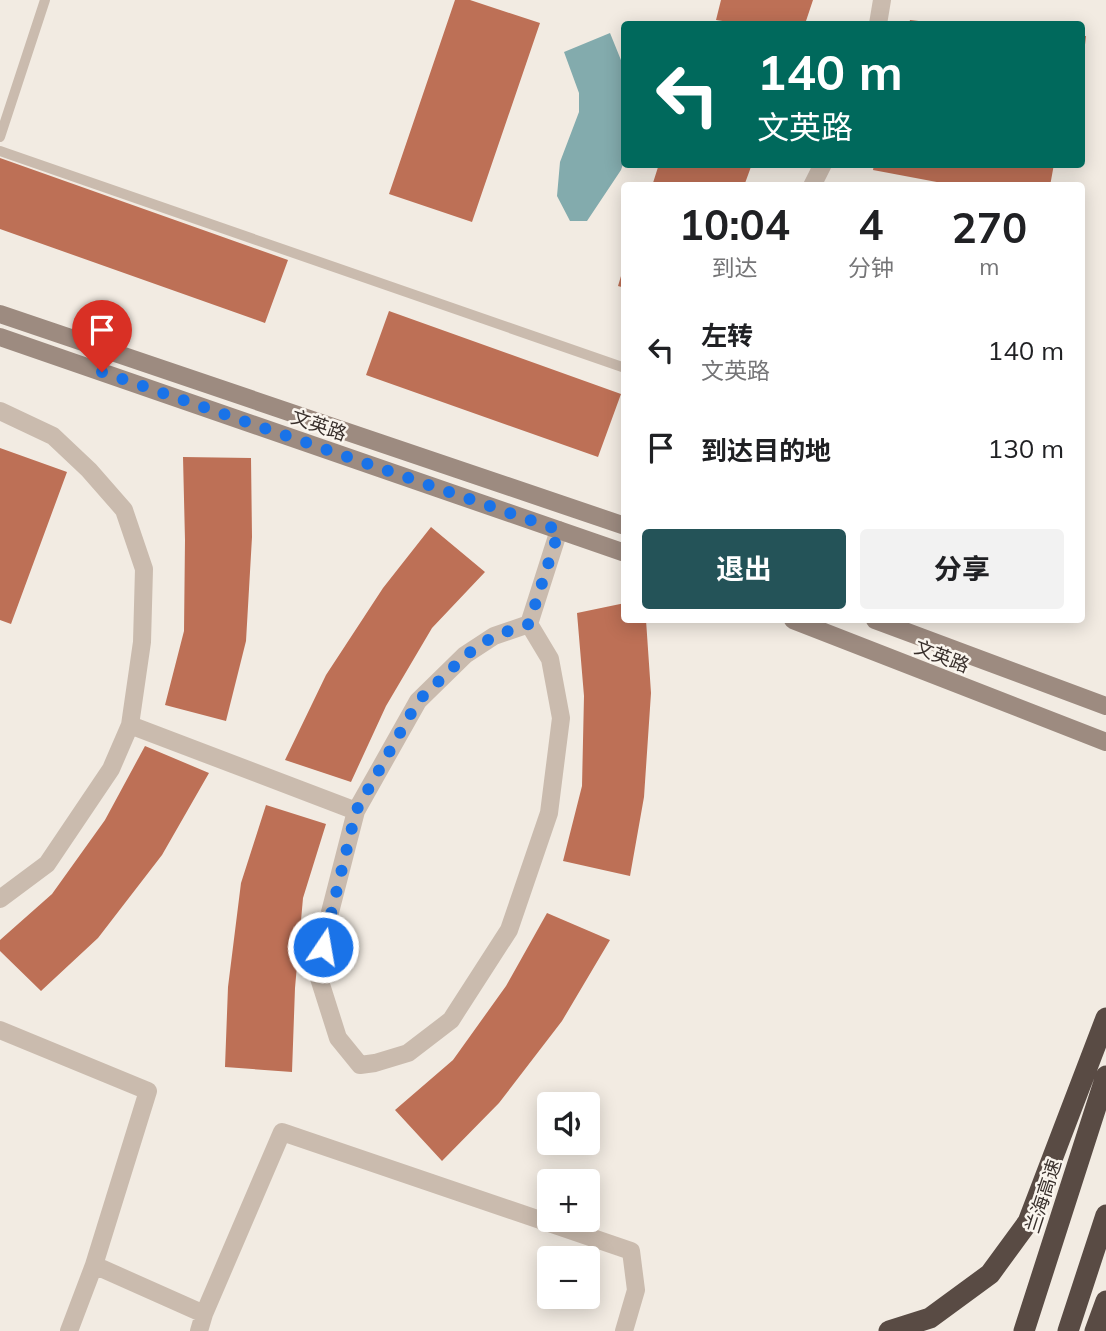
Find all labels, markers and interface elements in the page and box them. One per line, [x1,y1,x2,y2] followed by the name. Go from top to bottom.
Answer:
[757,41,903,102] text: 140 m
[642,49,733,140] icon: left
[757,107,853,147] text: 文英路
[679,198,790,251] text: 10:04
[858,198,883,251] text: 4
[952,201,1027,254] text: 270
[979,252,999,281] text: m
[711,253,757,282] text: 到达
[848,253,894,282] text: 分钟
[72,300,132,372] pin
[83,311,121,349] icon: arrive
[701,319,753,352] text: 左转
[642,331,680,369] icon: left
[988,334,1064,367] text: 140 m
[701,356,770,385] text: 文英路
[288,404,350,446] street label: 文英路
[642,429,680,467] icon: arrive
[988,432,1064,465] text: 130 m
[701,434,831,467] text: 到达目的地
[642,529,846,609] button: 退出
[860,529,1064,609] button: 分享
[911,635,973,677] street label: 文英路
[286,910,360,984] position arrow
[537,1092,600,1309] map controls
[537,1092,600,1155] button: sound
[1020,1156,1066,1236] street label: 兰海高速
[537,1169,600,1232] button: +
[537,1246,600,1309] button: −

